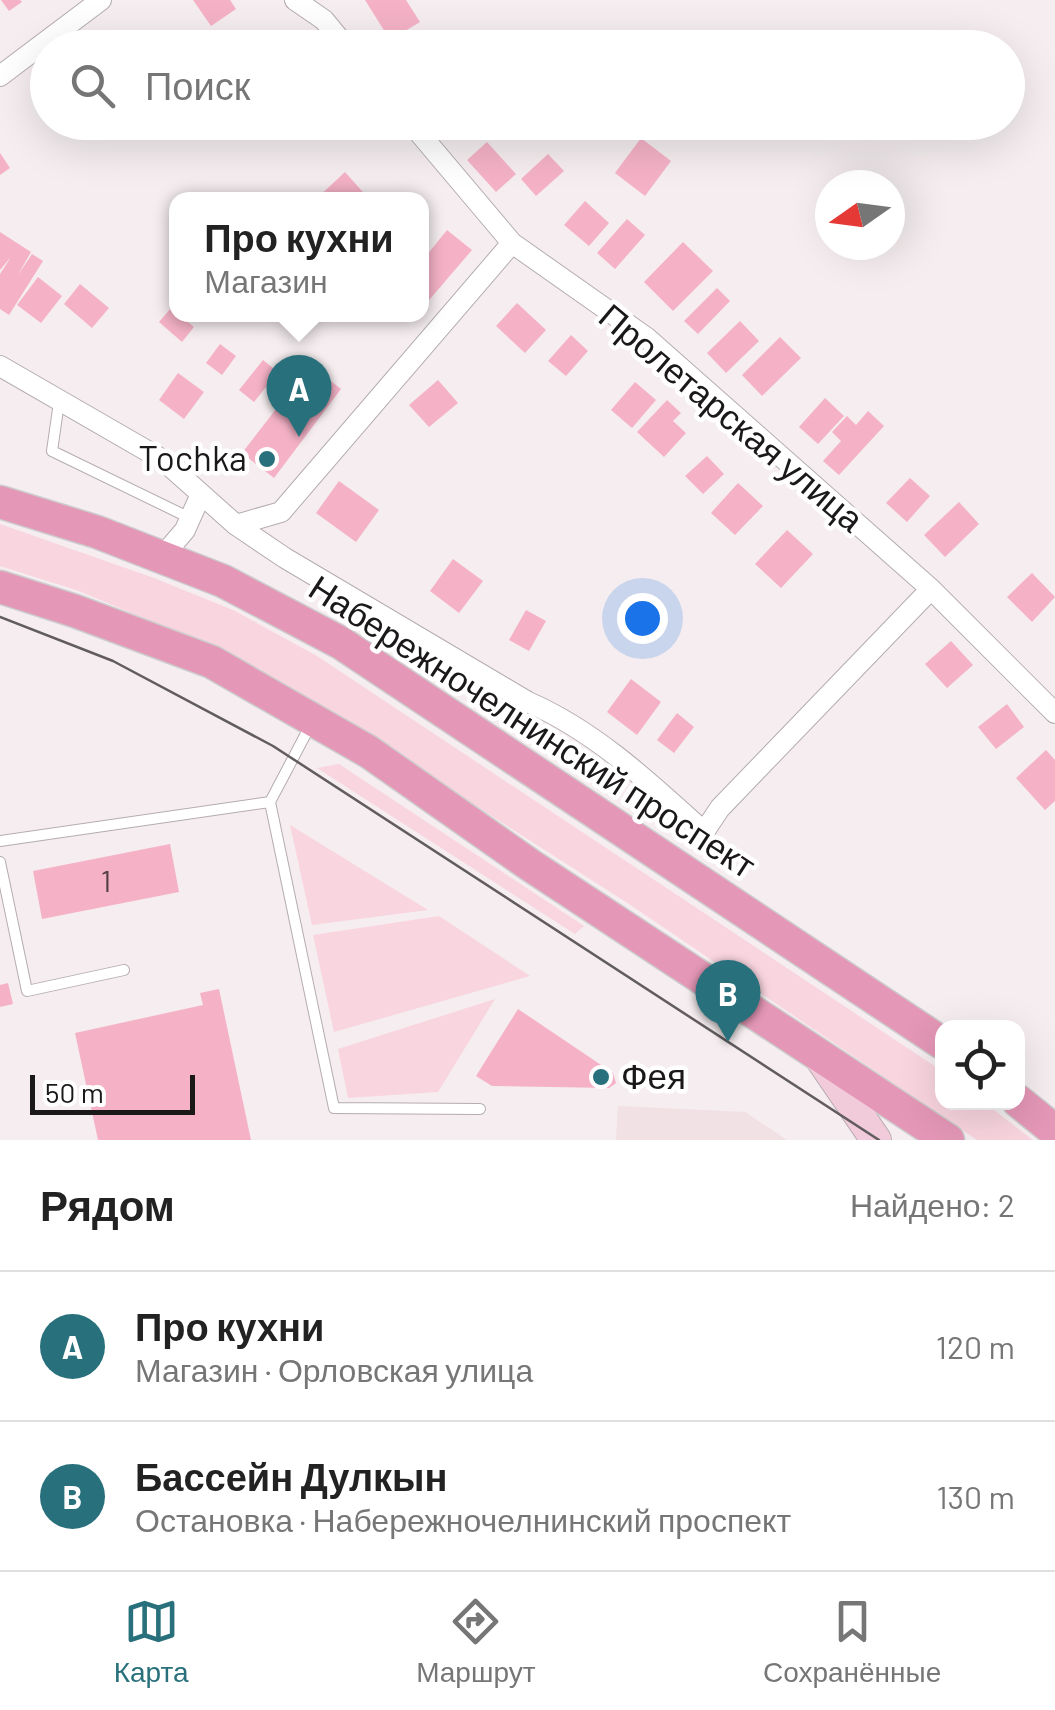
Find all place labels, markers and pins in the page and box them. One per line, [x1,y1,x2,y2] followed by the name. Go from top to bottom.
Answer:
[266,354,332,437] pin: A
[138,436,247,478] place label: Tochka
[256,448,278,470] marker: Tochka
[696,960,760,1042] pin: B
[621,1054,686,1096] place label: Фея
[590,1066,612,1088] marker: Фея

